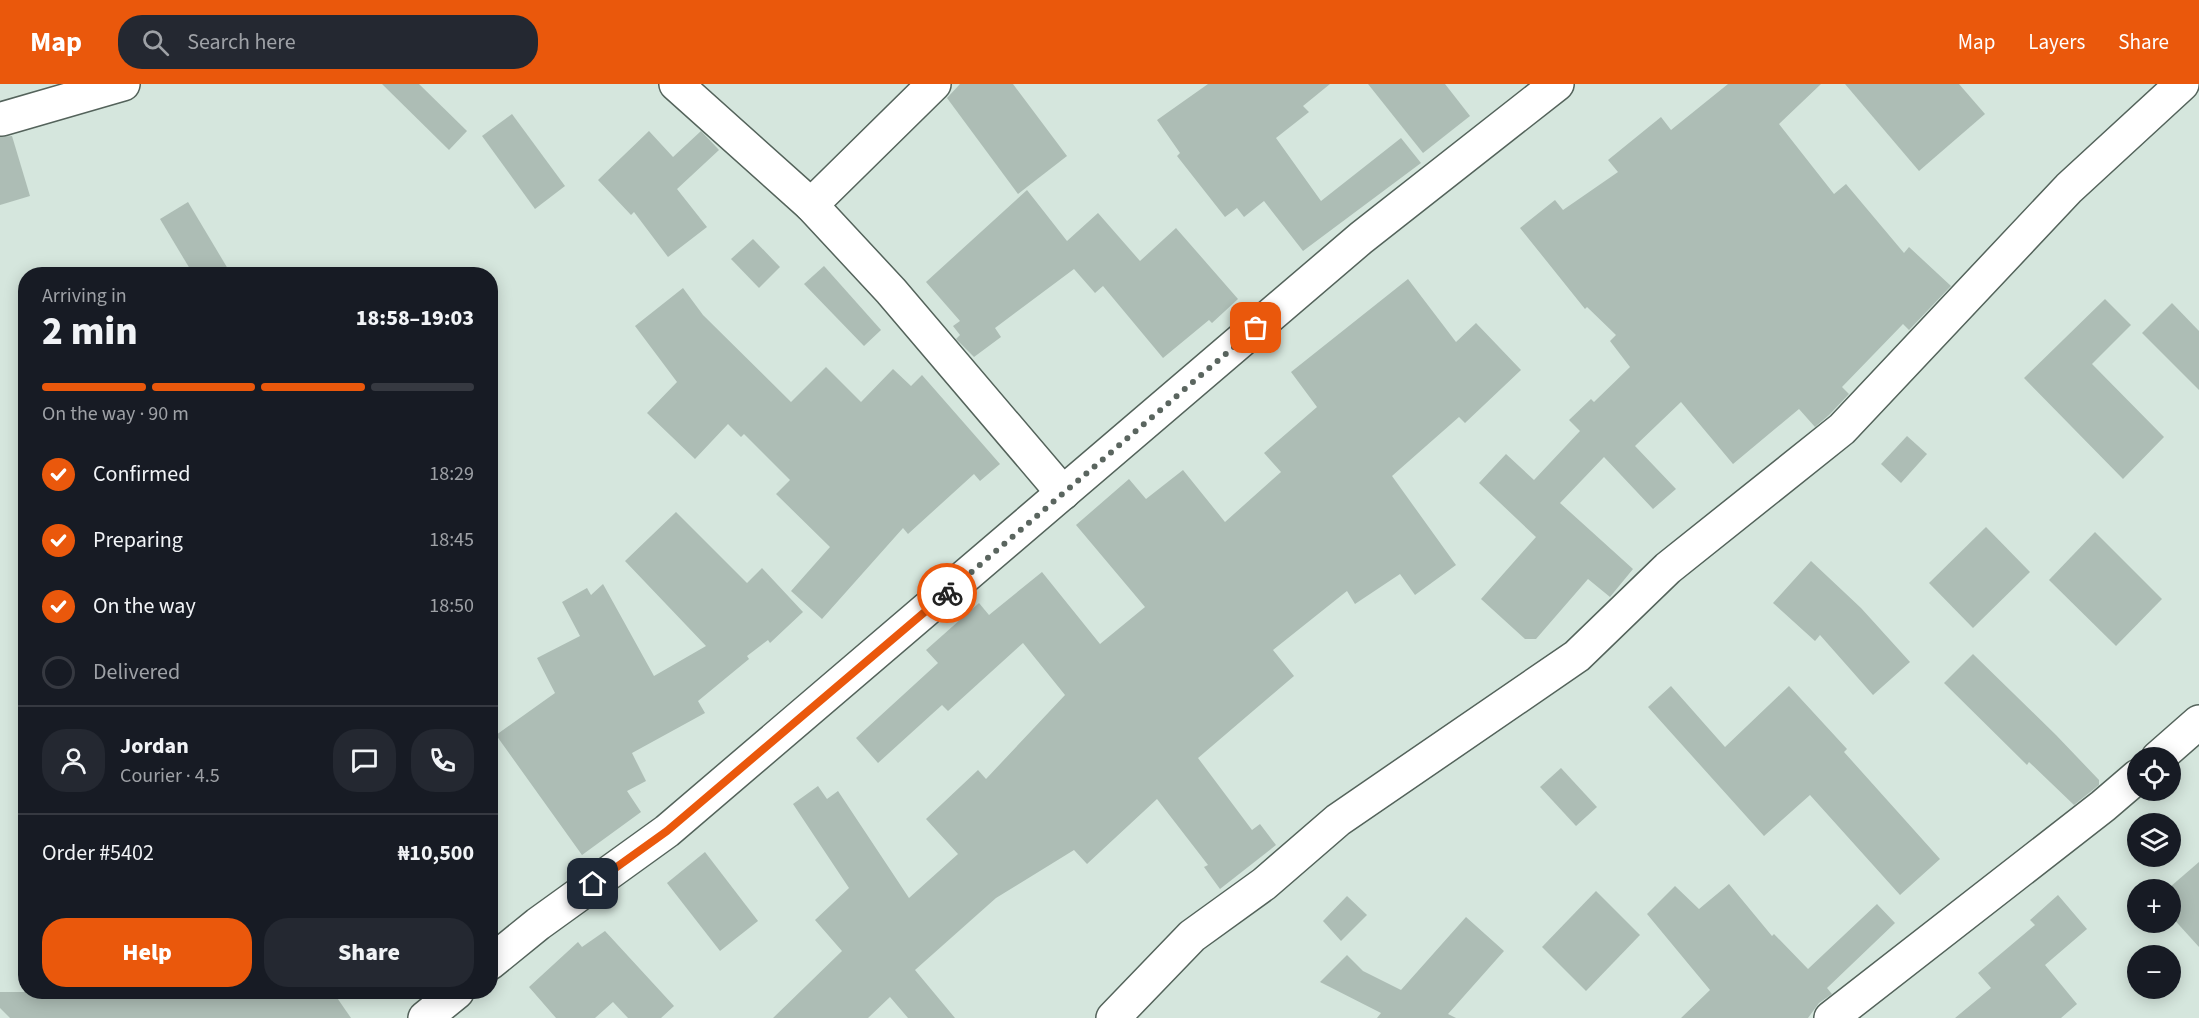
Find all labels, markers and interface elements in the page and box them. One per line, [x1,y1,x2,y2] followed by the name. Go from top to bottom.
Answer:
[118,15,538,69] search box
[30,22,82,62] text: Map
[139,26,172,59] icon: search
[187,26,296,58] text: Search here
[1958,27,1995,57] text: Map
[2028,27,2085,57] text: Layers
[2118,27,2169,57] text: Share
[42,282,127,310] text: Arriving in
[356,302,474,334] text: 18:58–19:03
[1230,302,1281,353] pin
[42,304,138,360] text: 2 min
[1239,311,1272,344] icon: bag
[42,400,189,428] text: On the way · 90 m
[42,458,75,491] icon: check
[93,458,190,490] text: Confirmed
[429,460,474,488] text: 18:29
[42,524,75,557] icon: check
[93,524,183,556] text: Preparing
[429,526,474,554] text: 18:45
[917,563,977,623] courier
[931,577,964,610] icon: bike
[42,590,75,623] icon: check
[93,590,196,622] text: On the way
[429,592,474,620] text: 18:50
[93,656,180,688] text: Delivered
[42,729,105,792] button: person
[333,729,396,792] button: chat
[411,729,474,792] button: phone
[120,730,189,762] text: Jordan
[2127,747,2181,999] map controls
[2127,747,2181,801] button: locate
[120,762,220,790] text: Courier · 4.5
[2127,813,2181,867] button: layers
[42,837,154,869] text: Order #5402
[398,837,474,869] text: ₦10,500
[567,858,618,909] pin
[576,867,609,900] icon: home
[2127,879,2181,933] button: +
[42,918,252,987] button: Help
[264,918,474,987] button: Share
[2127,945,2181,999] button: −

